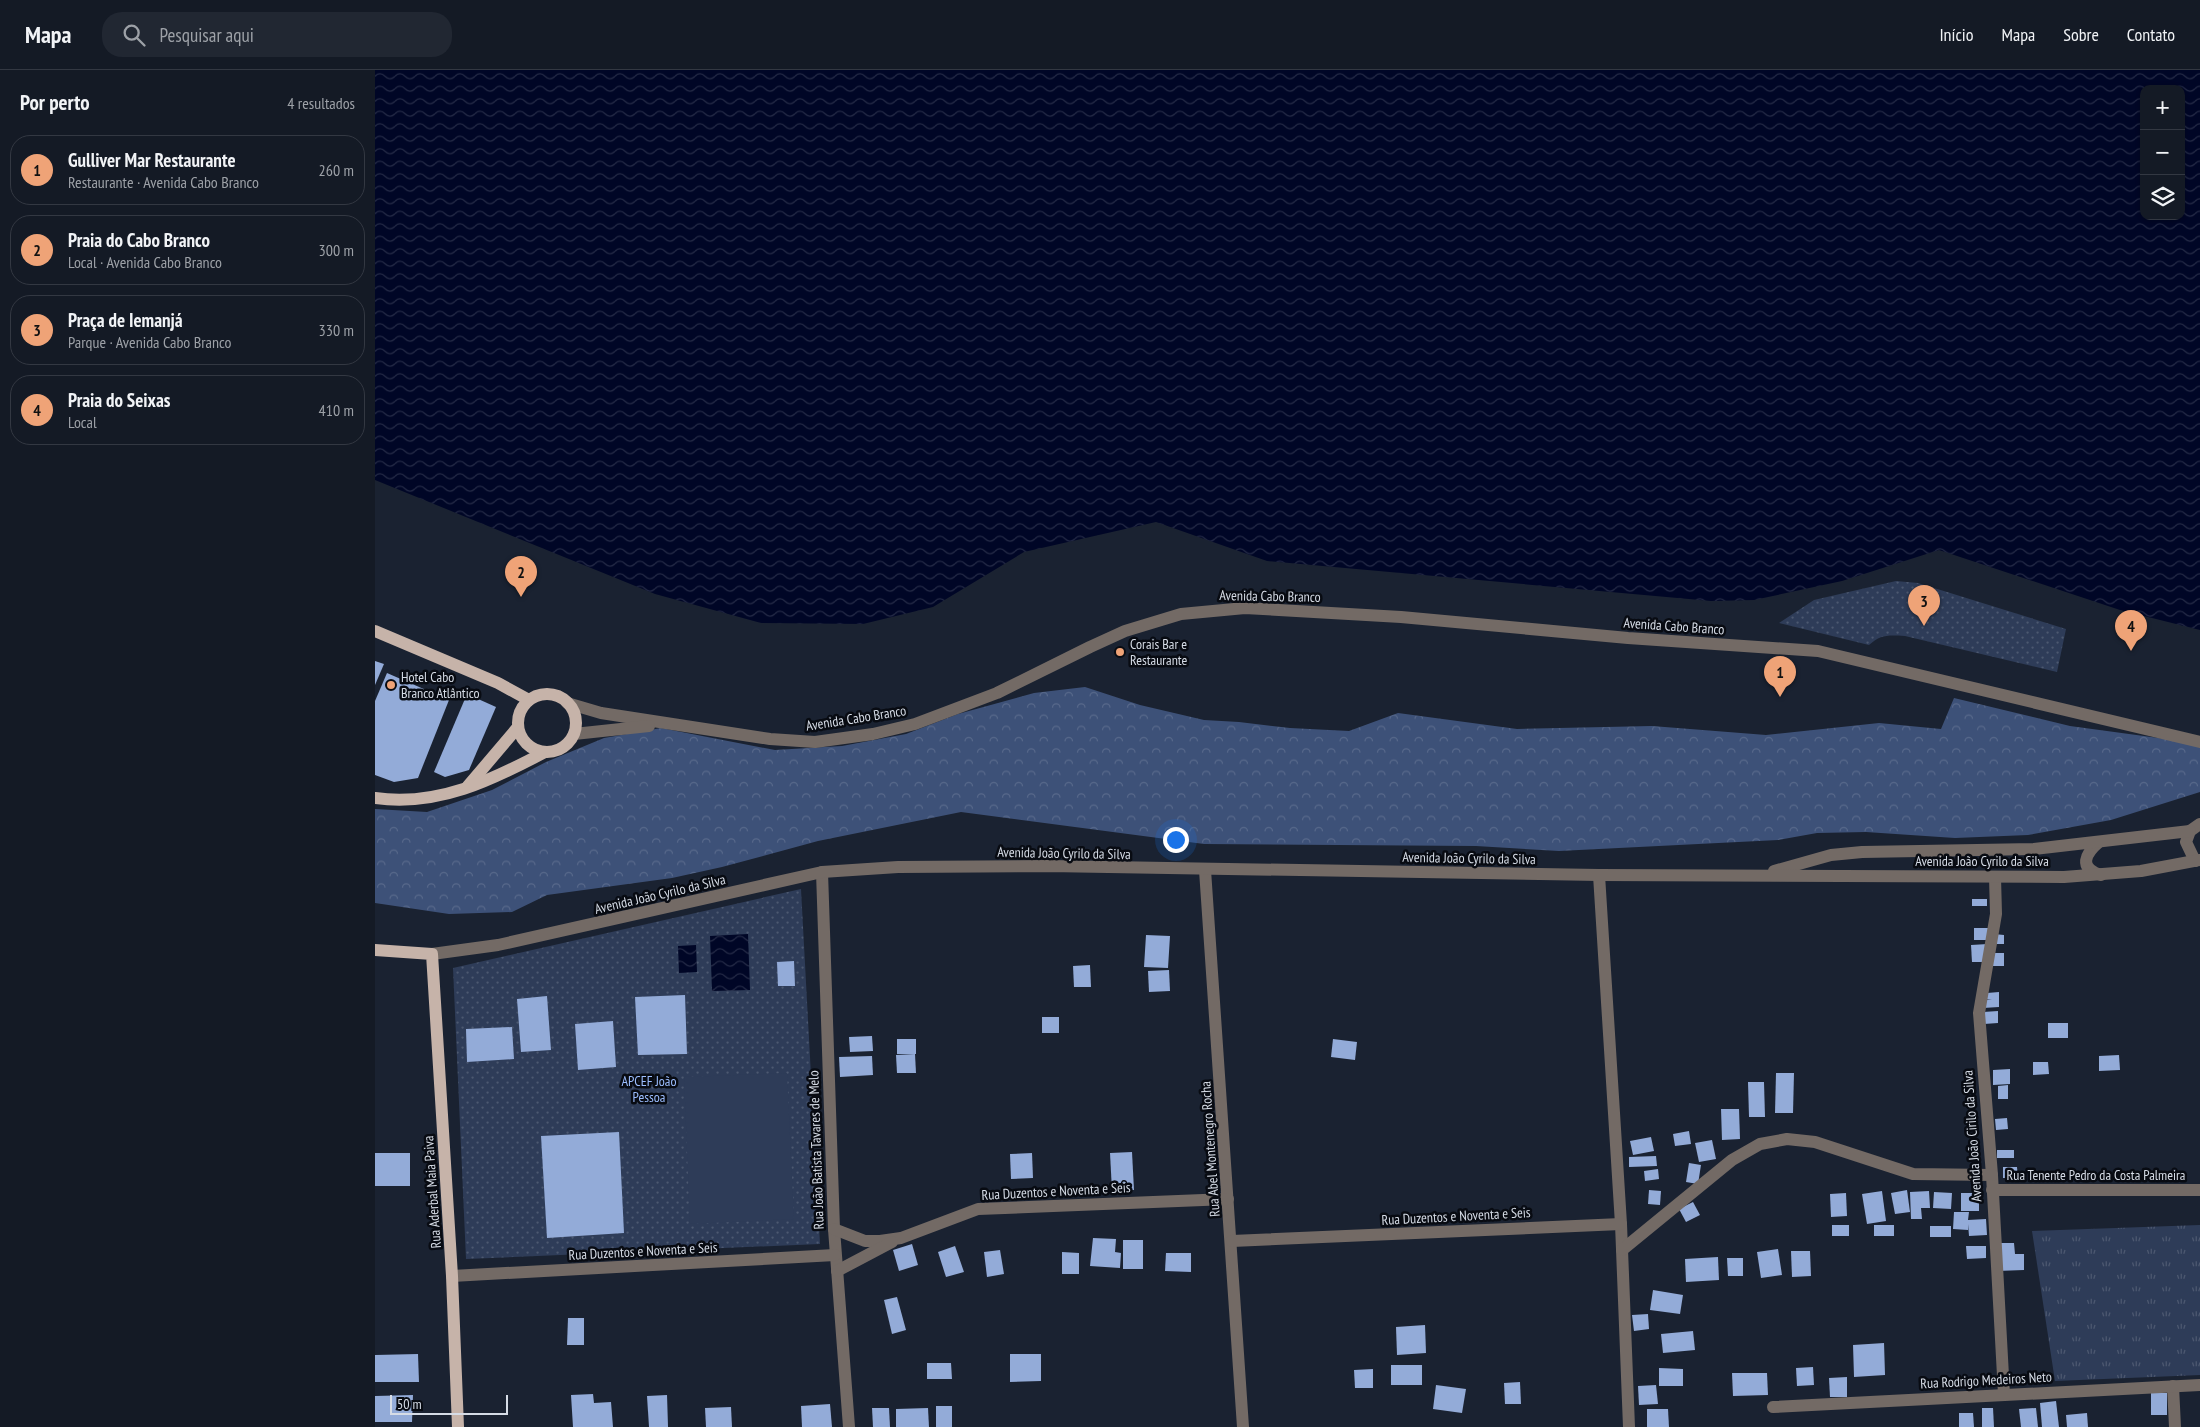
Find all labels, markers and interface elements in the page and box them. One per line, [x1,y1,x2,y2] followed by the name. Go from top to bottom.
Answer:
[102,12,452,57] search box
[25,19,72,50] text: Mapa
[120,21,148,49] icon: search
[160,23,254,47] text: Pesquisar aqui
[1939,23,1973,46] text: Início
[2001,23,2035,46] text: Mapa
[2063,23,2099,46] text: Sobre
[2127,23,2175,46] text: Contato
[2140,85,2185,220] map controls
[2140,85,2185,130] button: +
[20,89,90,116] text: Por perto
[287,93,355,113] text: 4 resultados
[2140,130,2185,175] button: −
[68,148,236,172] text: Gulliver Mar Restaurante
[33,160,41,180] text: 1
[319,160,354,180] text: 260 m
[68,172,259,192] text: Restaurante · Avenida Cabo Branco
[2140,175,2185,220] button: layers
[68,228,210,252] text: Praia do Cabo Branco
[33,240,41,260] text: 2
[319,240,354,260] text: 300 m
[68,252,222,272] text: Local · Avenida Cabo Branco
[68,308,183,332] text: Praça de Iemanjá
[33,320,41,340] text: 3
[319,320,354,340] text: 330 m
[68,332,231,352] text: Parque · Avenida Cabo Branco
[68,388,170,412] text: Praia do Seixas
[33,400,41,420] text: 4
[319,400,354,420] text: 410 m
[68,412,97,432] text: Local
[505,556,537,597] pin: 2
[1908,585,1940,626] pin: 3
[1219,586,1321,606] street label: Avenida Cabo Branco
[2115,610,2147,651] pin: 4
[1623,613,1725,639] street label: Avenida Cabo Branco
[1130,635,1188,669] place label: Corais Bar e Restaurante
[1114,646,1126,658] marker: Corais Bar e Restaurante
[1764,656,1796,697] pin: 1
[401,668,480,702] place label: Hotel Cabo Branco Atlântico
[385,679,397,691] marker: Hotel Cabo Branco Atlântico
[805,701,907,735] street label: Avenida Cabo Branco
[1163,827,1189,853] your location
[997,843,1131,863] street label: Avenida João Cyrilo da Silva
[1402,848,1536,868] street label: Avenida João Cyrilo da Silva
[1915,852,2049,870] street label: Avenida João Cyrilo da Silva
[593,870,727,918] street label: Avenida João Cyrilo da Silva
[804,1070,828,1230] street label: Rua João Batista Tavares de Melo
[1958,1070,1986,1202] street label: Avenida João Cirilo da Silva
[622,1072,677,1106] park label: APCEF João Pessoa
[1196,1081,1224,1217] street label: Rua Abel Montenegro Rocha
[419,1135,445,1249] street label: Rua Aderbal Maia Paiva
[2007,1166,2185,1184] street label: Rua Tenente Pedro da Costa Palmeira
[981,1178,1131,1204] street label: Rua Duzentos e Noventa e Seis
[1381,1203,1531,1229] street label: Rua Duzentos e Noventa e Seis
[568,1238,718,1264] street label: Rua Duzentos e Noventa e Seis
[1920,1368,2052,1392] street label: Rua Rodrigo Medeiros Neto
[390,1392,507,1415] scale bar
[397,1395,422,1413] text: 50 m

